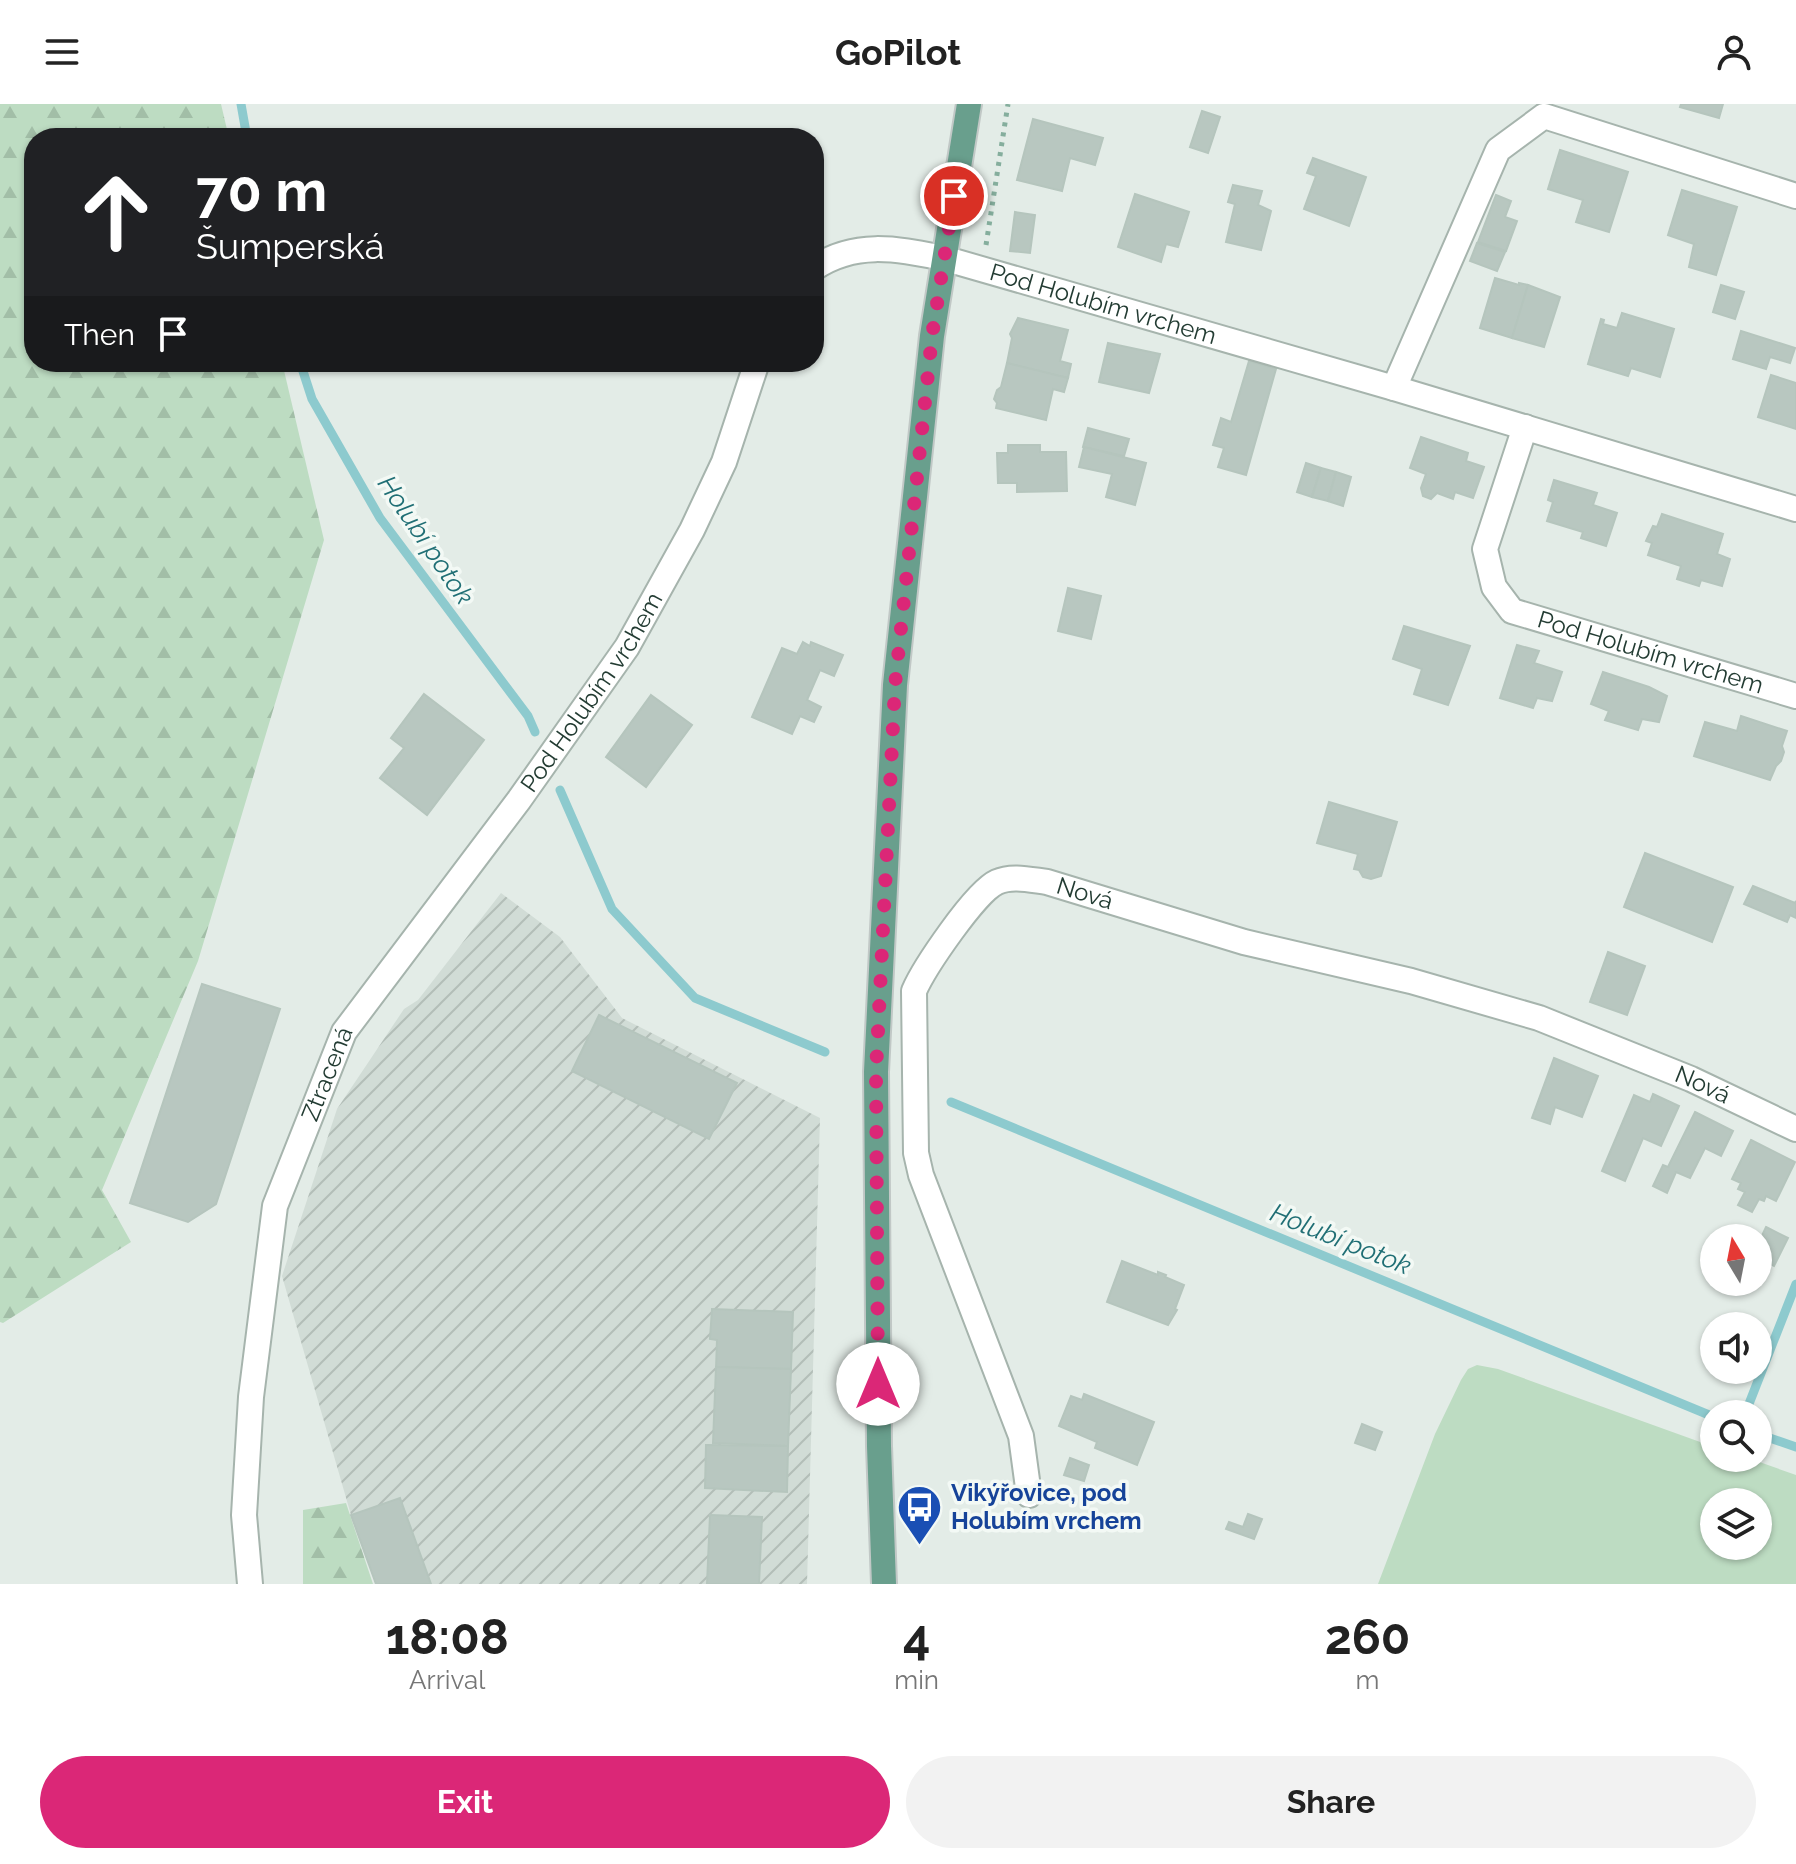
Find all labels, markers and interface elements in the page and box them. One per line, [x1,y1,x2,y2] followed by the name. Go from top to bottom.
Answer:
[40,30,84,74] icon: menu
[1712,30,1756,74] icon: person
[835,31,961,73] text: GoPilot
[196,158,327,224] text: 70 m
[64,160,168,264] icon: ahead
[920,162,988,230] pin
[932,174,976,218] icon: arrive
[196,225,384,267] text: Šumperská
[987,257,1220,350] street label: Pod Holubím vrchem
[151,312,195,356] icon: arrive
[64,317,135,352] text: Then
[372,470,480,610] water label: Holubí potok
[514,587,668,797] street label: Pod Holubím vrchem
[1534,604,1767,699] street label: Pod Holubím vrchem
[1053,871,1117,915] street label: Nová
[295,1023,359,1125] street label: Ztracená
[1671,1059,1735,1110] street label: Nová
[1266,1197,1416,1281] water label: Holubí potok
[1700,1224,1772,1296] north arrow
[1700,1224,1772,1560] map controls
[1700,1312,1772,1384] button: sound
[836,1342,920,1426] position arrow
[1700,1400,1772,1472] button: search
[951,1478,1142,1535] place label: Vikýřovice, pod Holubím vrchem
[896,1483,944,1546] bus stop icon: Vikýřovice, pod Holubím vrchem
[1700,1488,1772,1560] button: layers
[386,1609,509,1665] text: 18:08
[903,1609,930,1665] text: 4
[1325,1609,1410,1665] text: 260
[409,1665,485,1695] text: Arrival
[894,1665,939,1695] text: min
[1356,1665,1379,1695] text: m
[40,1756,890,1848] button: Exit
[906,1756,1756,1848] button: Share

